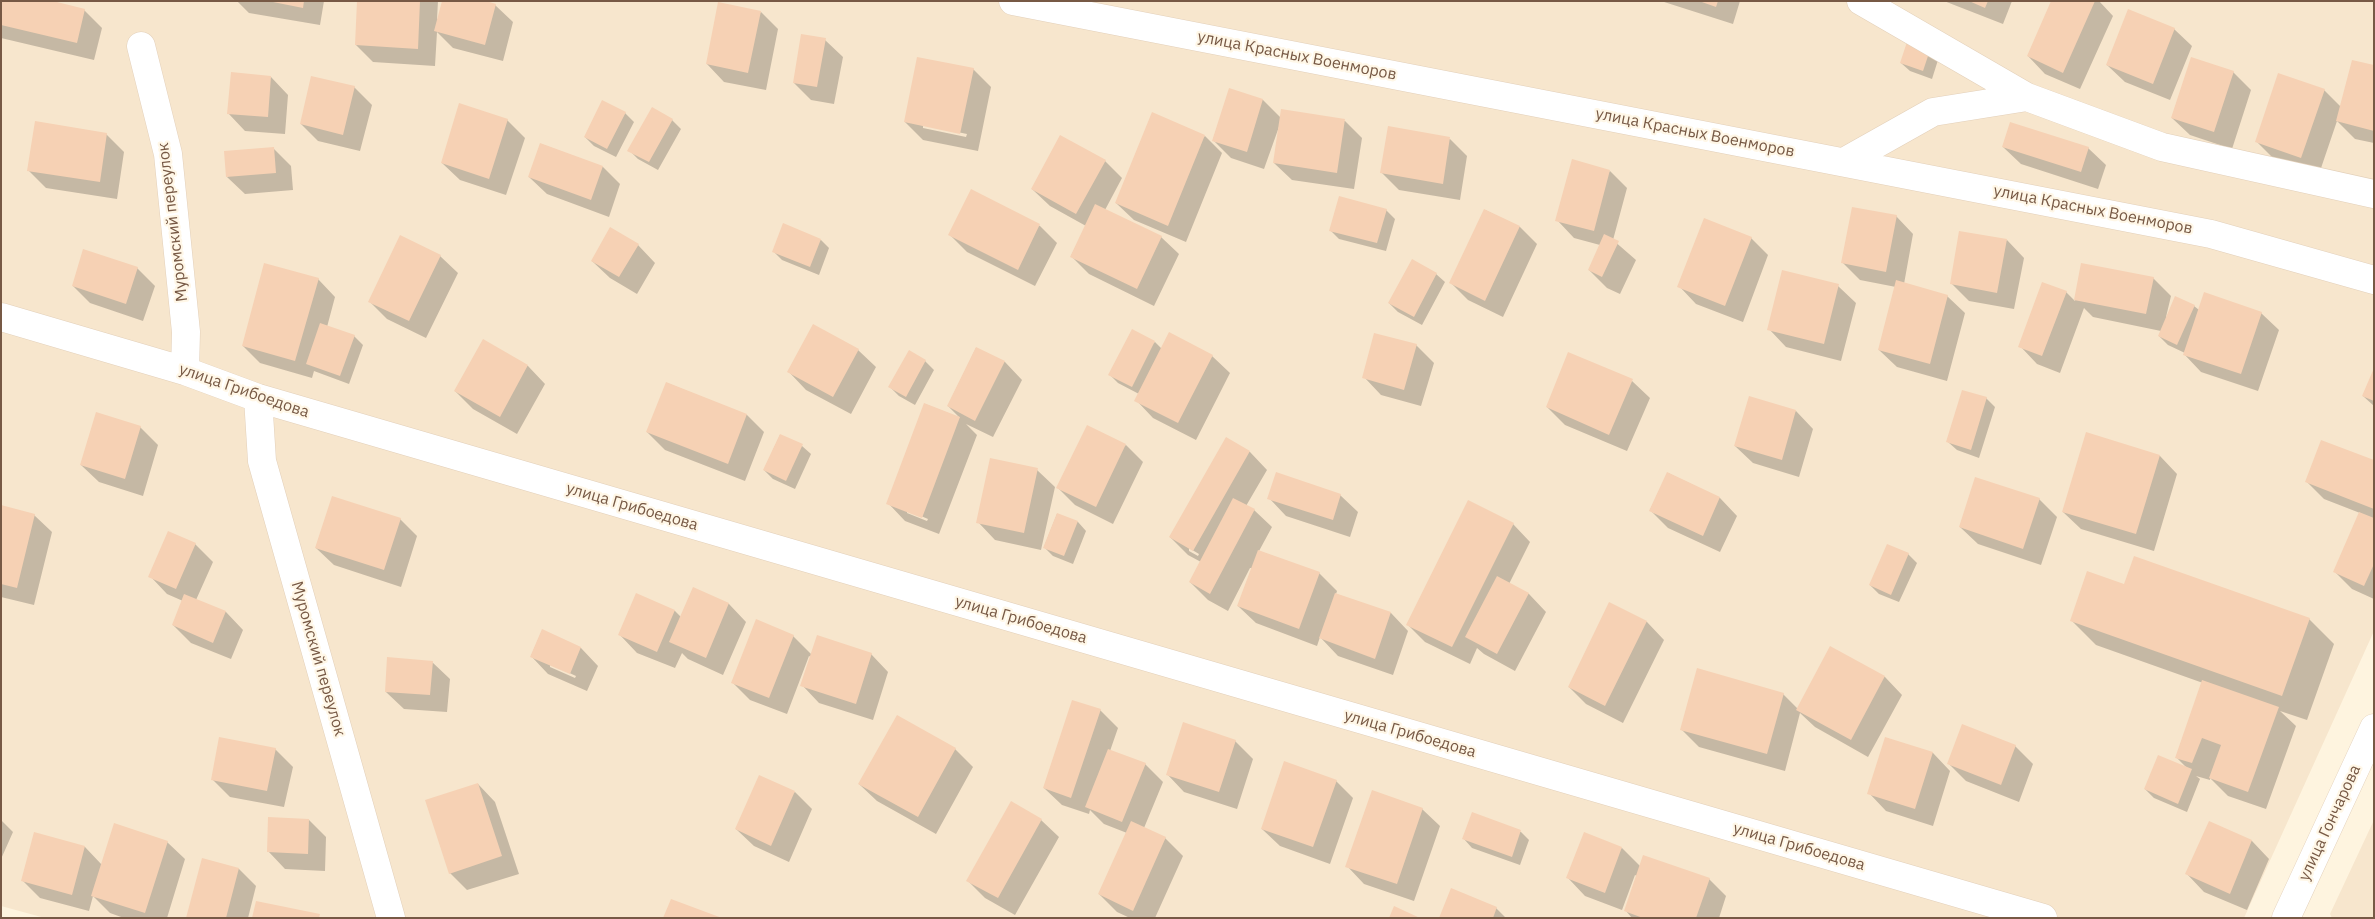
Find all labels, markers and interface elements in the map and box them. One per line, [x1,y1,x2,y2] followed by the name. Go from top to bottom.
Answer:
[1196,27,1398,85] street label: улица Красных Военморов
[1594,104,1796,162] street label: улица Красных Военморов
[154,141,192,303] street label: Муромский переулок
[1992,181,2194,239] street label: улица Красных Военморов
[176,360,312,422] street label: улица Грибоедова
[564,479,700,535] street label: улица Грибоедова
[287,579,349,739] street label: Муромский переулок
[953,592,1089,648] street label: улица Грибоедова
[1342,706,1478,762] street label: улица Грибоедова
[2295,762,2365,884] street label: улица Гончарова
[1731,819,1867,875] street label: улица Грибоедова

